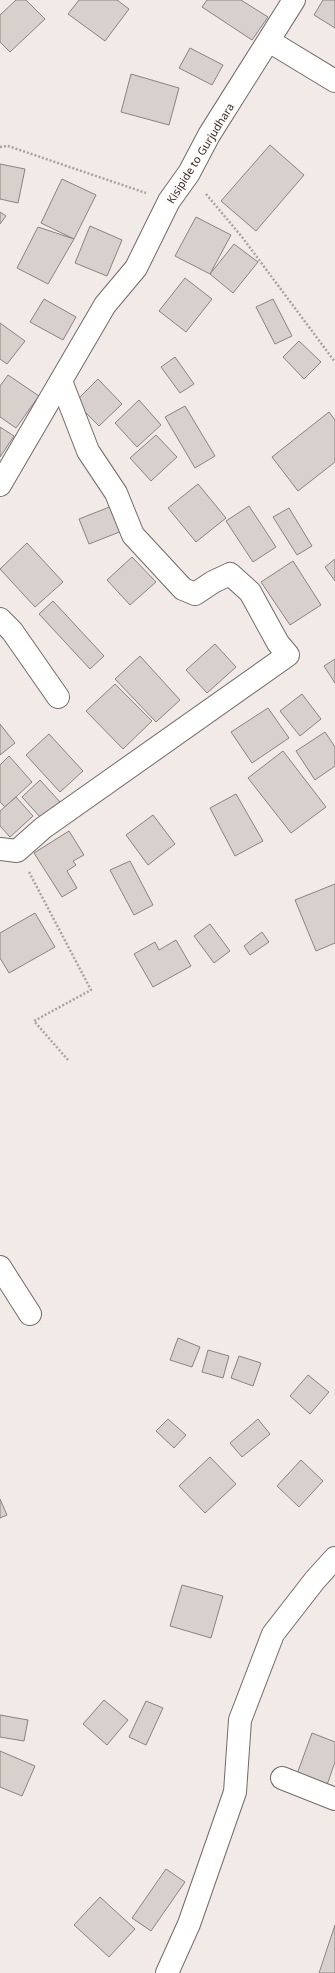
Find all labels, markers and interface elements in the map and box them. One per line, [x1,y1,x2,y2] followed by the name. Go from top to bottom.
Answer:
[163,100,237,206] street label: Kisipide to Gurjudhara

